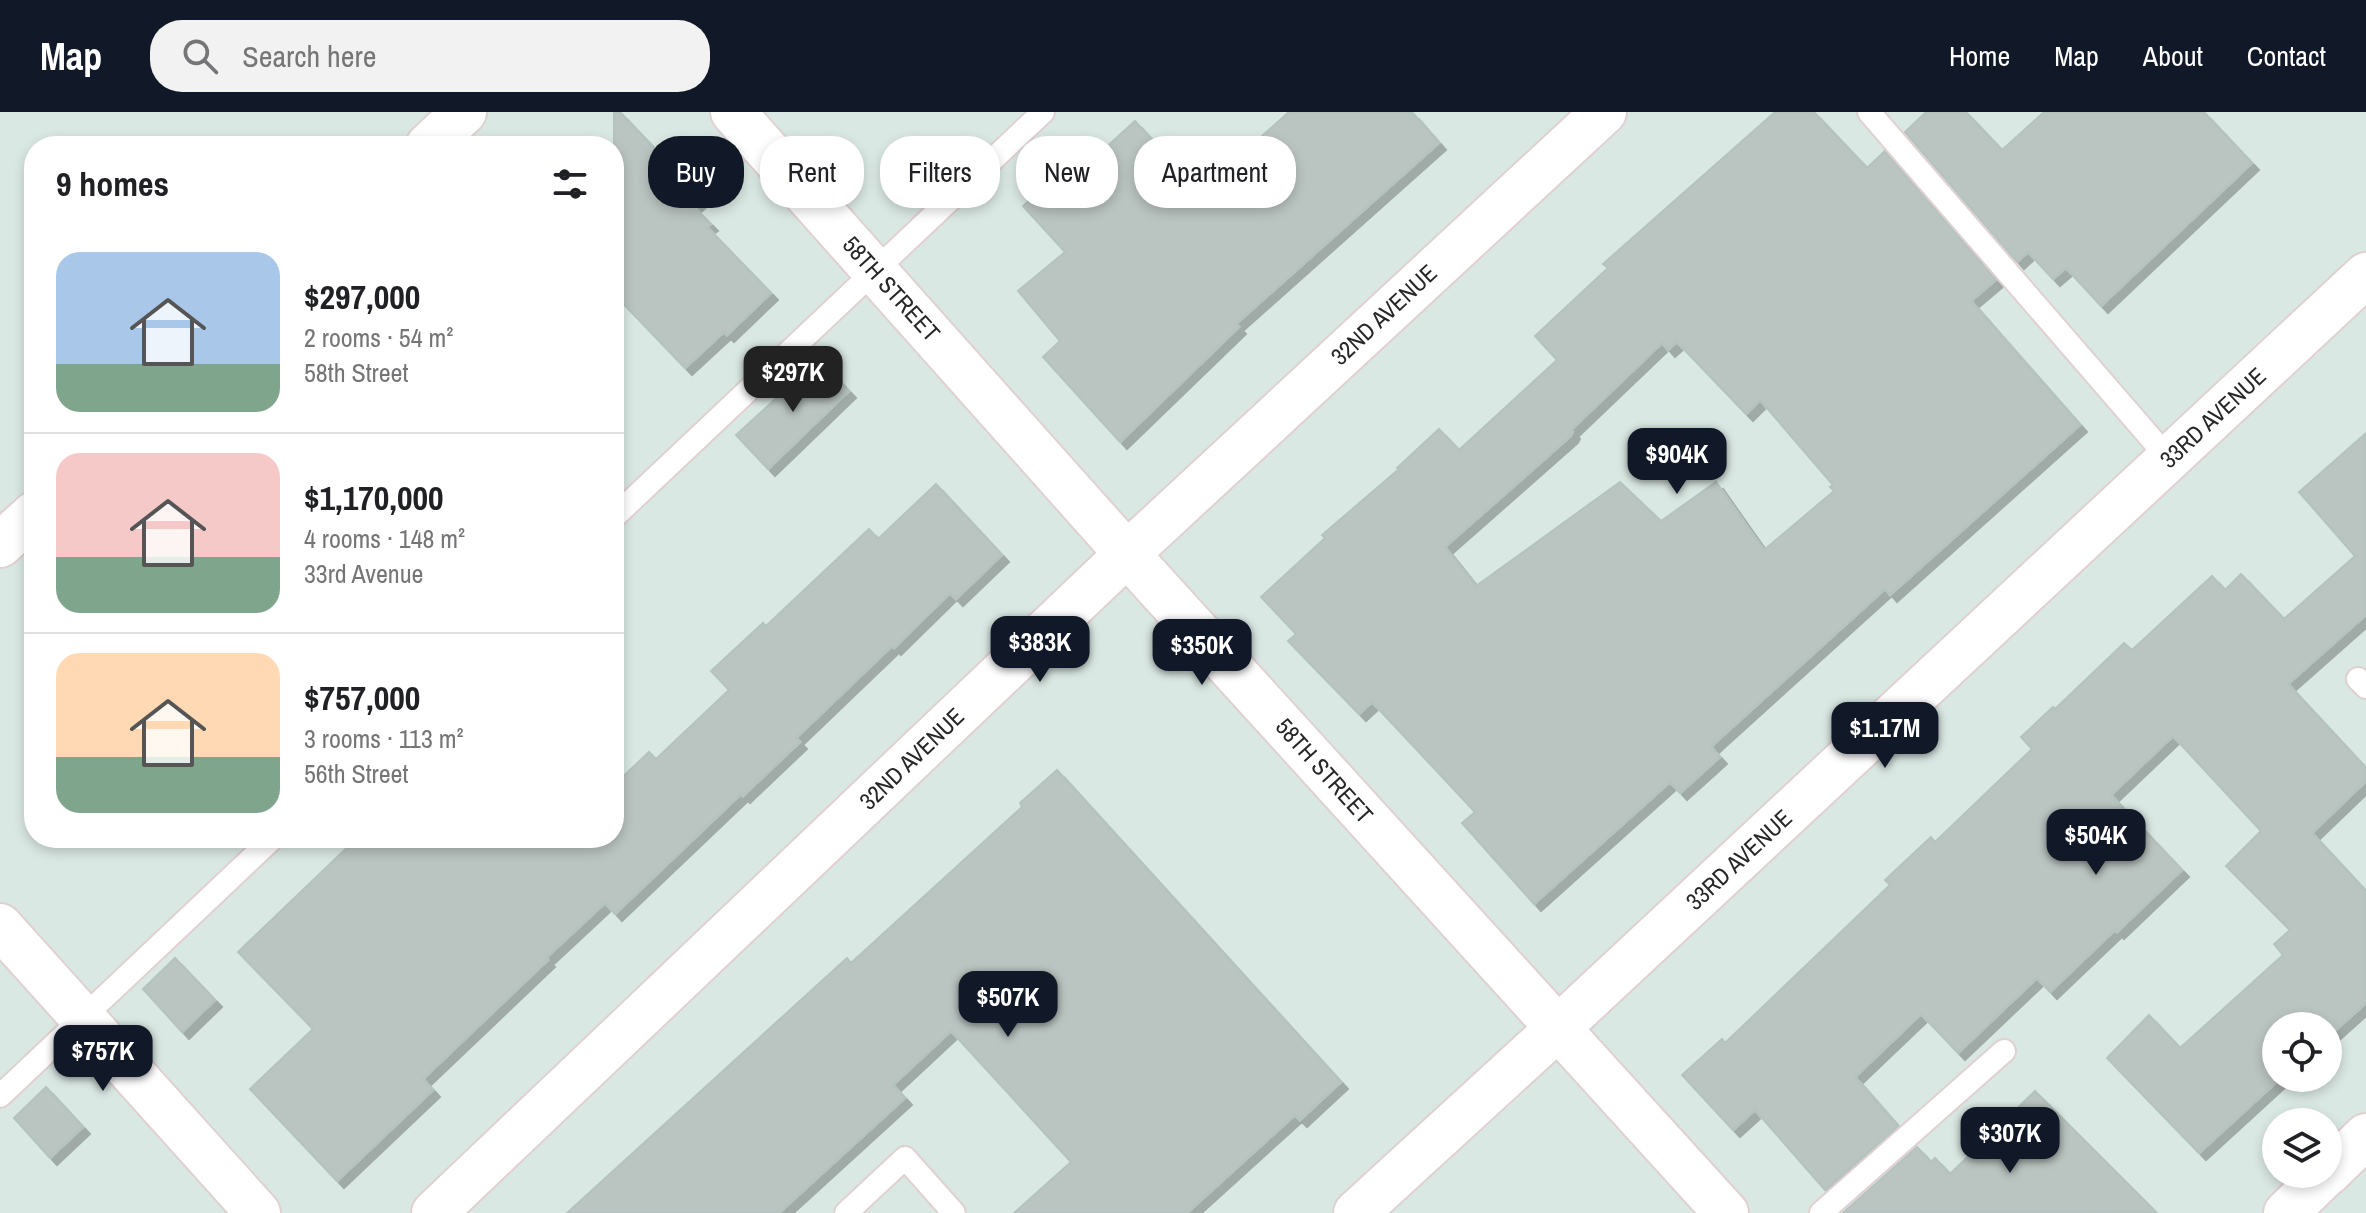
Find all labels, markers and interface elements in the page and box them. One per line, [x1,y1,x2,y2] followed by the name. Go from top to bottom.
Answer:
[150,20,710,92] search box
[40,31,102,82] text: Map
[178,34,222,78] icon: search
[242,36,376,76] text: Search here
[1949,37,2010,75] text: Home
[2054,37,2099,75] text: Map
[2143,37,2203,75] text: About
[2247,37,2326,75] text: Contact
[648,136,744,208] chip: Buy
[760,136,864,208] chip: Rent
[880,136,1000,208] chip: Filters
[1016,136,1118,208] chip: New
[1134,136,1296,208] chip: Apartment
[56,161,169,207] text: 9 homes
[548,162,592,206] icon: filters
[836,229,948,348] street label: 58TH STREET
[1323,257,1443,372] street label: 32ND AVENUE
[304,274,420,320] text: $297,000
[120,284,216,380] icon: home
[304,320,453,355] text: 2 rooms · 54 m²
[737,346,849,414] pin: $297K
[762,354,824,389] text: $297K
[304,355,408,390] text: 58th Street
[2152,360,2272,475] street label: 33RD AVENUE
[1621,428,1733,496] pin: $904K
[1646,436,1708,471] text: $904K
[304,475,444,521] text: $1,170,000
[120,485,216,581] icon: home
[304,521,465,556] text: 4 rooms · 148 m²
[304,556,423,591] text: 33rd Avenue
[984,616,1096,684] pin: $383K
[1146,619,1258,687] pin: $350K
[1009,624,1071,659] text: $383K
[1171,627,1233,662] text: $350K
[304,675,420,721] text: $757,000
[120,685,216,781] icon: home
[852,700,971,816] street label: 32ND AVENUE
[1820,702,1950,770] pin: $1.17M
[1849,710,1921,745] text: $1.17M
[1269,711,1381,830] street label: 58TH STREET
[304,721,464,756] text: 3 rooms · 113 m²
[304,756,408,791] text: 56th Street
[1678,802,1798,917] street label: 33RD AVENUE
[2040,809,2152,877] pin: $504K
[2065,817,2127,852] text: $504K
[952,971,1064,1039] pin: $507K
[977,979,1039,1014] text: $507K
[2262,1012,2342,1188] map controls
[2262,1012,2342,1092] button: locate
[47,1025,159,1093] pin: $757K
[72,1033,134,1068] text: $757K
[1954,1107,2066,1175] pin: $307K
[2262,1108,2342,1188] button: layers
[1979,1115,2041,1150] text: $307K

